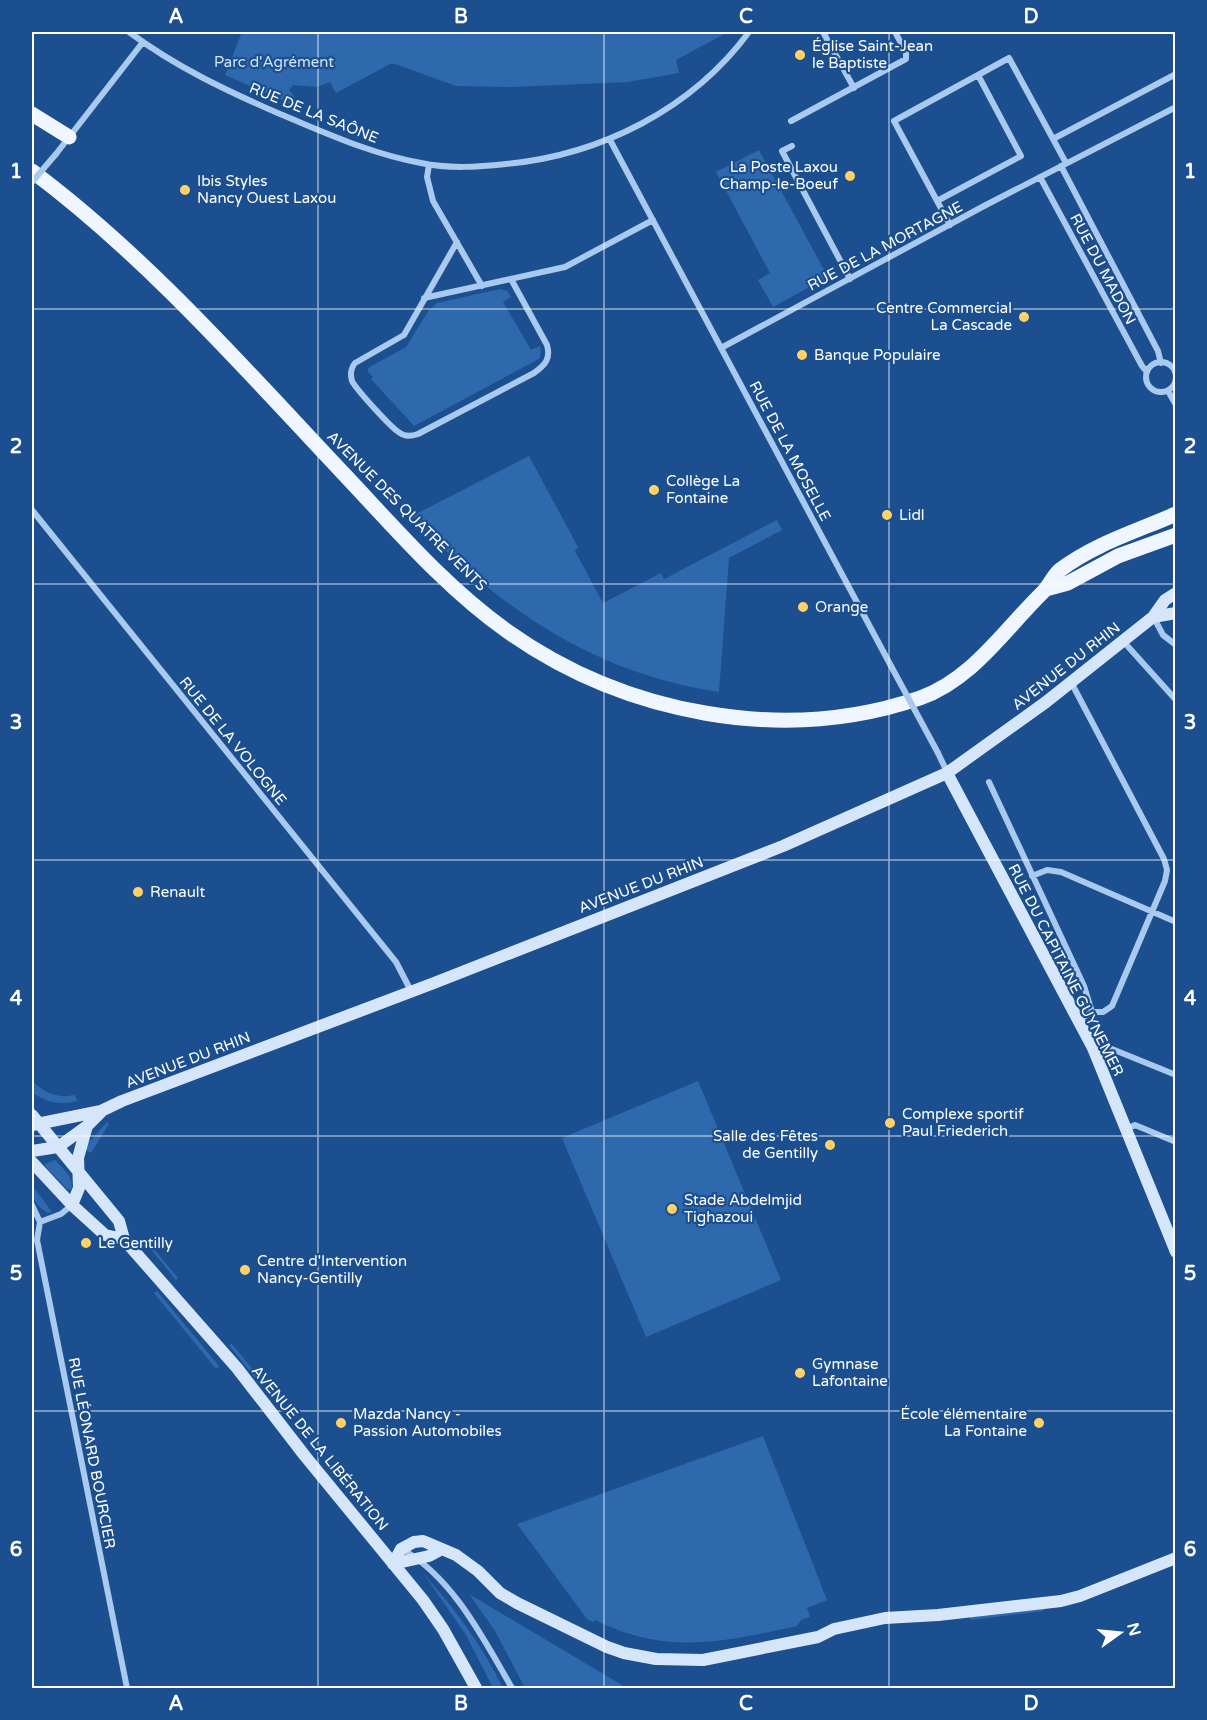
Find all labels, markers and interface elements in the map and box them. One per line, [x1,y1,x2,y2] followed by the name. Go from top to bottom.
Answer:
[169,5,184,29] text: A
[454,5,468,29] text: B
[739,5,753,29] text: C
[1023,5,1039,29] text: D
[812,37,933,72] place label: Église Saint-Jean le Baptiste
[793,48,807,62] marker: Église Saint-Jean le Baptiste
[214,53,334,71] park label: Parc d'Agrément
[247,79,381,147] street label: RUE DE LA SAÔNE
[720,158,838,193] place label: La Poste Laxou Champ-le-Boeuf
[10,160,22,184] text: 1
[1184,160,1196,184] text: 1
[843,169,857,183] marker: La Poste Laxou Champ-le-Boeuf
[197,172,336,207] place label: Ibis Styles Nancy Ouest Laxou
[178,183,192,197] marker: Ibis Styles Nancy Ouest Laxou
[804,197,966,295] street label: RUE DE LA MORTAGNE
[1066,210,1140,328] street label: RUE DU MADON
[876,299,1012,334] place label: Centre Commercial La Cascade
[1017,310,1031,324] marker: Centre Commercial La Cascade
[814,346,940,364] place label: Banque Populaire
[795,348,809,362] marker: Banque Populaire
[745,378,835,524] street label: RUE DE LA MOSELLE
[323,427,491,595] street label: AVENUE DES QUATRE VENTS
[10,435,22,459] text: 2
[1184,435,1196,459] text: 2
[666,472,740,507] place label: Collège La Fontaine
[647,483,661,497] marker: Collège La Fontaine
[899,506,925,524] place label: Lidl
[880,508,894,522] marker: Lidl
[815,598,868,616] place label: Orange
[796,600,810,614] marker: Orange
[1008,618,1124,714] street label: AVENUE DU RHIN
[176,673,290,809] street label: RUE DE LA VOLOGNE
[10,711,22,735] text: 3
[1184,711,1196,735] text: 3
[576,853,706,917] street label: AVENUE DU RHIN
[1004,861,1128,1079] street label: RUE DU CAPITAINE GUYNEMER
[150,883,206,901] place label: Renault
[131,885,145,899] marker: Renault
[10,987,23,1011] text: 4
[1184,987,1197,1011] text: 4
[123,1028,253,1092] street label: AVENUE DU RHIN
[902,1105,1024,1140] place label: Complexe sportif Paul Friederich
[883,1116,897,1130] marker: Complexe sportif Paul Friederich
[713,1127,818,1162] place label: Salle des Fêtes de Gentilly
[823,1138,837,1152] marker: Salle des Fêtes de Gentilly
[684,1191,802,1226] place label: Stade Abdelmjid Tighazoui
[665,1202,679,1216] marker: Stade Abdelmjid Tighazoui
[98,1234,173,1252] place label: Le Gentilly
[79,1236,93,1250] marker: Le Gentilly
[257,1252,407,1287] place label: Centre d'Intervention Nancy-Gentilly
[10,1262,22,1286] text: 5
[1184,1262,1196,1286] text: 5
[238,1263,252,1277] marker: Centre d'Intervention Nancy-Gentilly
[812,1355,888,1390] place label: Gymnase Lafontaine
[65,1356,119,1550] street label: RUE LÉONARD BOURCIER
[248,1362,392,1534] street label: AVENUE DE LA LIBÉRATION
[793,1366,807,1380] marker: Gymnase Lafontaine
[353,1405,502,1440] place label: Mazda Nancy - Passion Automobiles
[901,1405,1027,1440] place label: École élémentaire La Fontaine
[334,1416,348,1430] marker: Mazda Nancy - Passion Automobiles
[1032,1416,1046,1430] marker: École élémentaire La Fontaine
[10,1538,22,1562] text: 6
[1184,1538,1196,1562] text: 6
[1090,1603,1150,1663] north arrow
[1122,1621,1145,1638] text: N
[169,1692,184,1716] text: A
[454,1692,468,1716] text: B
[739,1692,753,1716] text: C
[1023,1692,1039,1716] text: D

